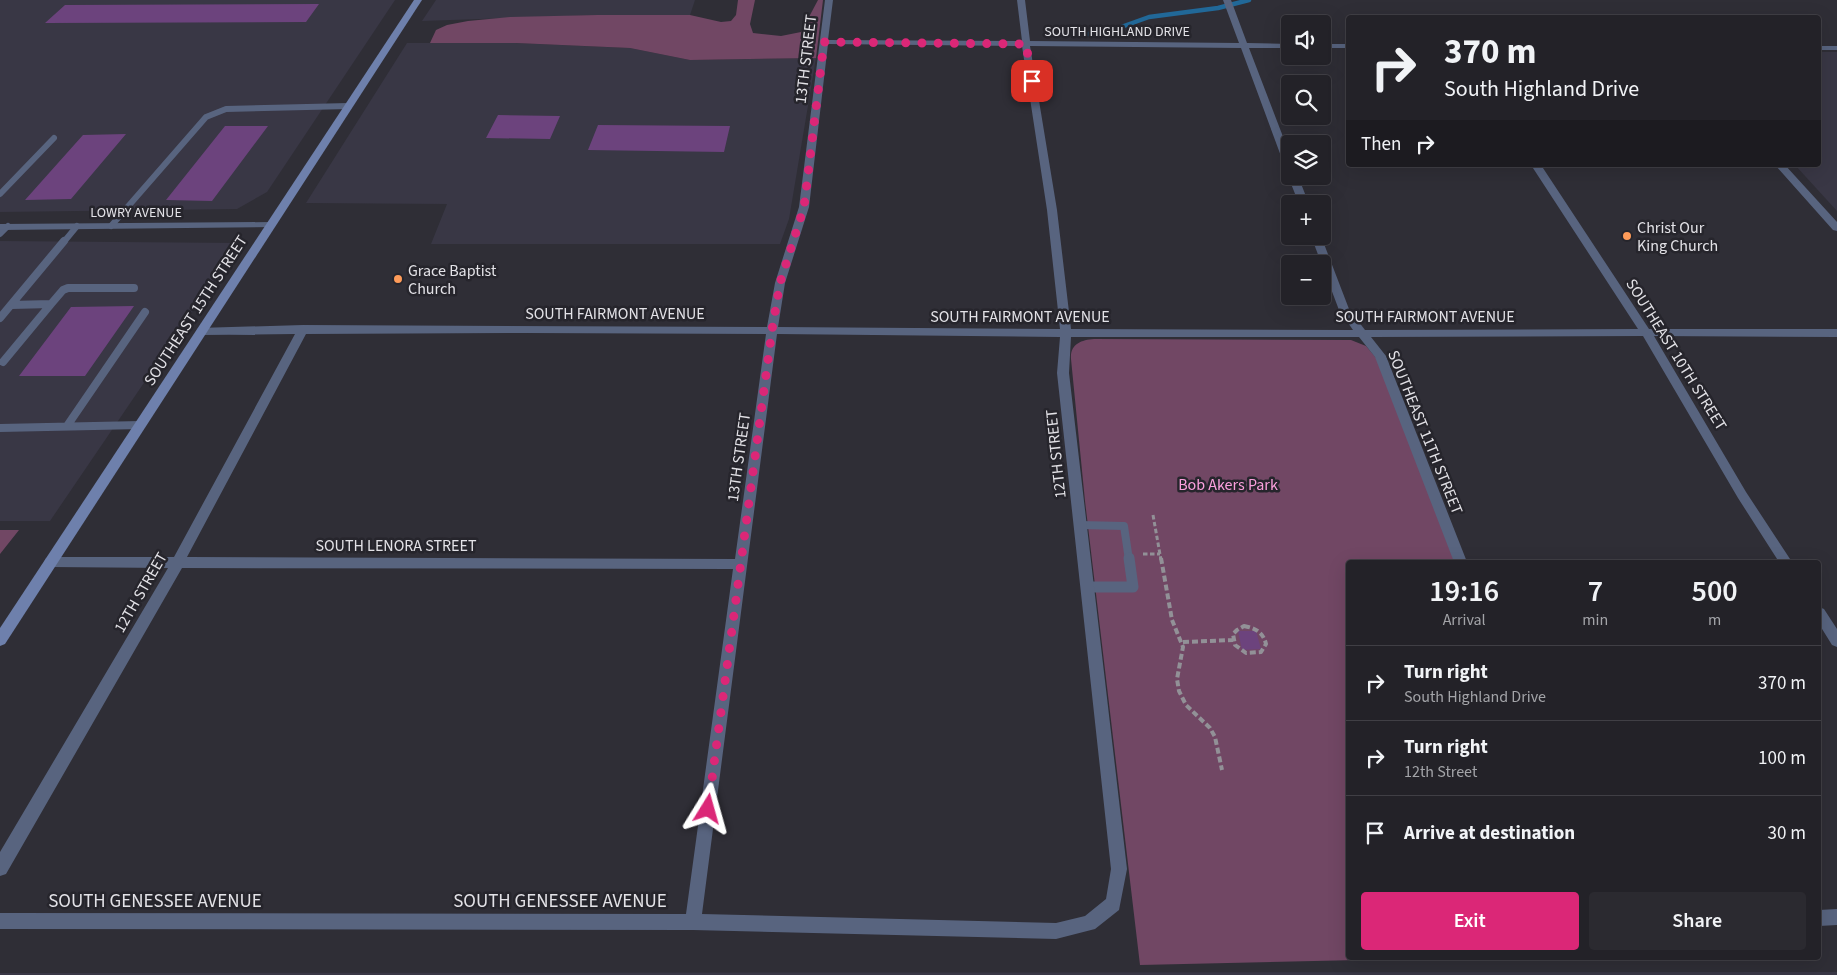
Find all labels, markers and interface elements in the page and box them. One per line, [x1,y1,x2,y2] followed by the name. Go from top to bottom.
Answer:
[790,13,822,105] street label: 13TH STREET
[1281,15,1331,305] map controls
[1281,15,1331,65] button: sound
[1044,22,1190,42] street label: SOUTH HIGHLAND DRIVE
[1444,27,1536,77] text: 370 m
[1361,35,1426,100] icon: right
[1011,60,1053,102] pin
[1018,67,1046,95] icon: arrive
[1444,73,1639,105] text: South Highland Drive
[1281,75,1331,125] button: search
[1411,130,1439,158] icon: right
[1361,131,1401,158] text: Then
[1281,135,1331,185] button: layers
[1281,195,1331,245] button: +
[90,203,182,223] street label: LOWRY AVENUE
[1637,217,1718,257] place label: Christ Our King Church
[1621,230,1633,242] marker: Christ Our King Church
[139,231,253,390] street label: SOUTHEAST 15TH STREET
[1281,255,1331,305] button: −
[408,260,497,300] place label: Grace Baptist Church
[392,273,404,285] marker: Grace Baptist Church
[1620,274,1732,435] street label: SOUTHEAST 10TH STREET
[525,303,705,325] street label: SOUTH FAIRMONT AVENUE
[930,306,1110,328] street label: SOUTH FAIRMONT AVENUE
[1335,306,1515,328] street label: SOUTH FAIRMONT AVENUE
[1382,347,1468,518] street label: SOUTHEAST 11TH STREET
[1040,408,1072,500] street label: 12TH STREET
[722,411,756,503] street label: 13TH STREET
[1178,474,1278,496] park label: Bob Akers Park
[315,535,477,557] street label: SOUTH LENORA STREET
[109,548,173,637] street label: 12TH STREET
[1429,570,1499,613] text: 19:16
[1588,570,1603,613] text: 7
[1692,570,1738,613] text: 500
[1443,609,1486,631] text: Arrival
[1582,609,1608,631] text: min
[1708,609,1721,631] text: m
[1404,659,1488,686] text: Turn right
[1361,669,1389,697] icon: right
[1758,670,1806,697] text: 370 m
[1404,686,1546,708] text: South Highland Drive
[1404,734,1488,761] text: Turn right
[1361,744,1389,772] icon: right
[1758,745,1806,772] text: 100 m
[1404,761,1477,783] text: 12th Street
[681,782,733,834] position arrow
[1361,819,1389,847] icon: arrive
[1404,820,1575,847] text: Arrive at destination
[1768,820,1806,847] text: 30 m
[48,888,262,915] street label: SOUTH GENESSEE AVENUE
[453,888,667,915] street label: SOUTH GENESSEE AVENUE
[1361,892,1579,950] button: Exit
[1589,892,1806,950] button: Share

